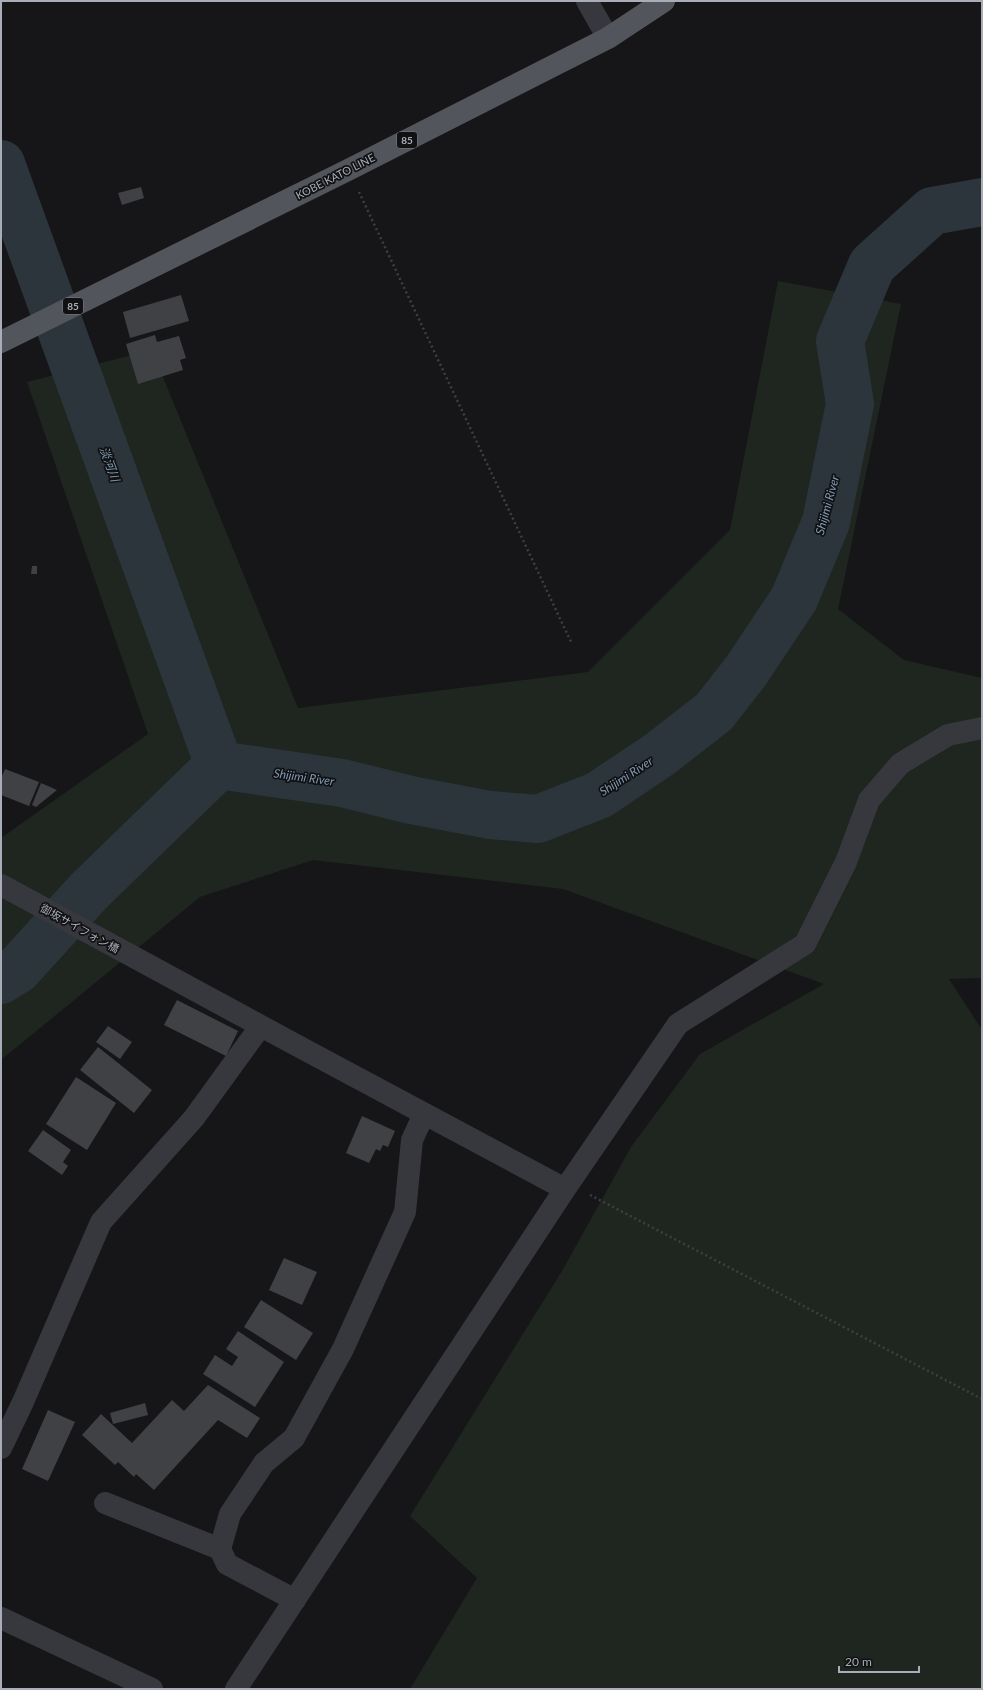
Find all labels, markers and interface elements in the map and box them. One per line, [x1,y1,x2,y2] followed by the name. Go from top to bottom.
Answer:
[397,132,417,148] road number: 85
[293,150,377,202] street label: KOBE KATO LINE
[63,298,83,314] road number: 85
[97,445,124,485] water label: 淡河川
[812,473,842,536] water label: Shijimi River
[596,753,656,799] water label: Shijimi River
[273,765,336,789] water label: Shijimi River
[37,900,122,955] street label: 御坂サイフォン橋
[839,1648,919,1674] scale bar
[845,1654,872,1669] text: 20 m

